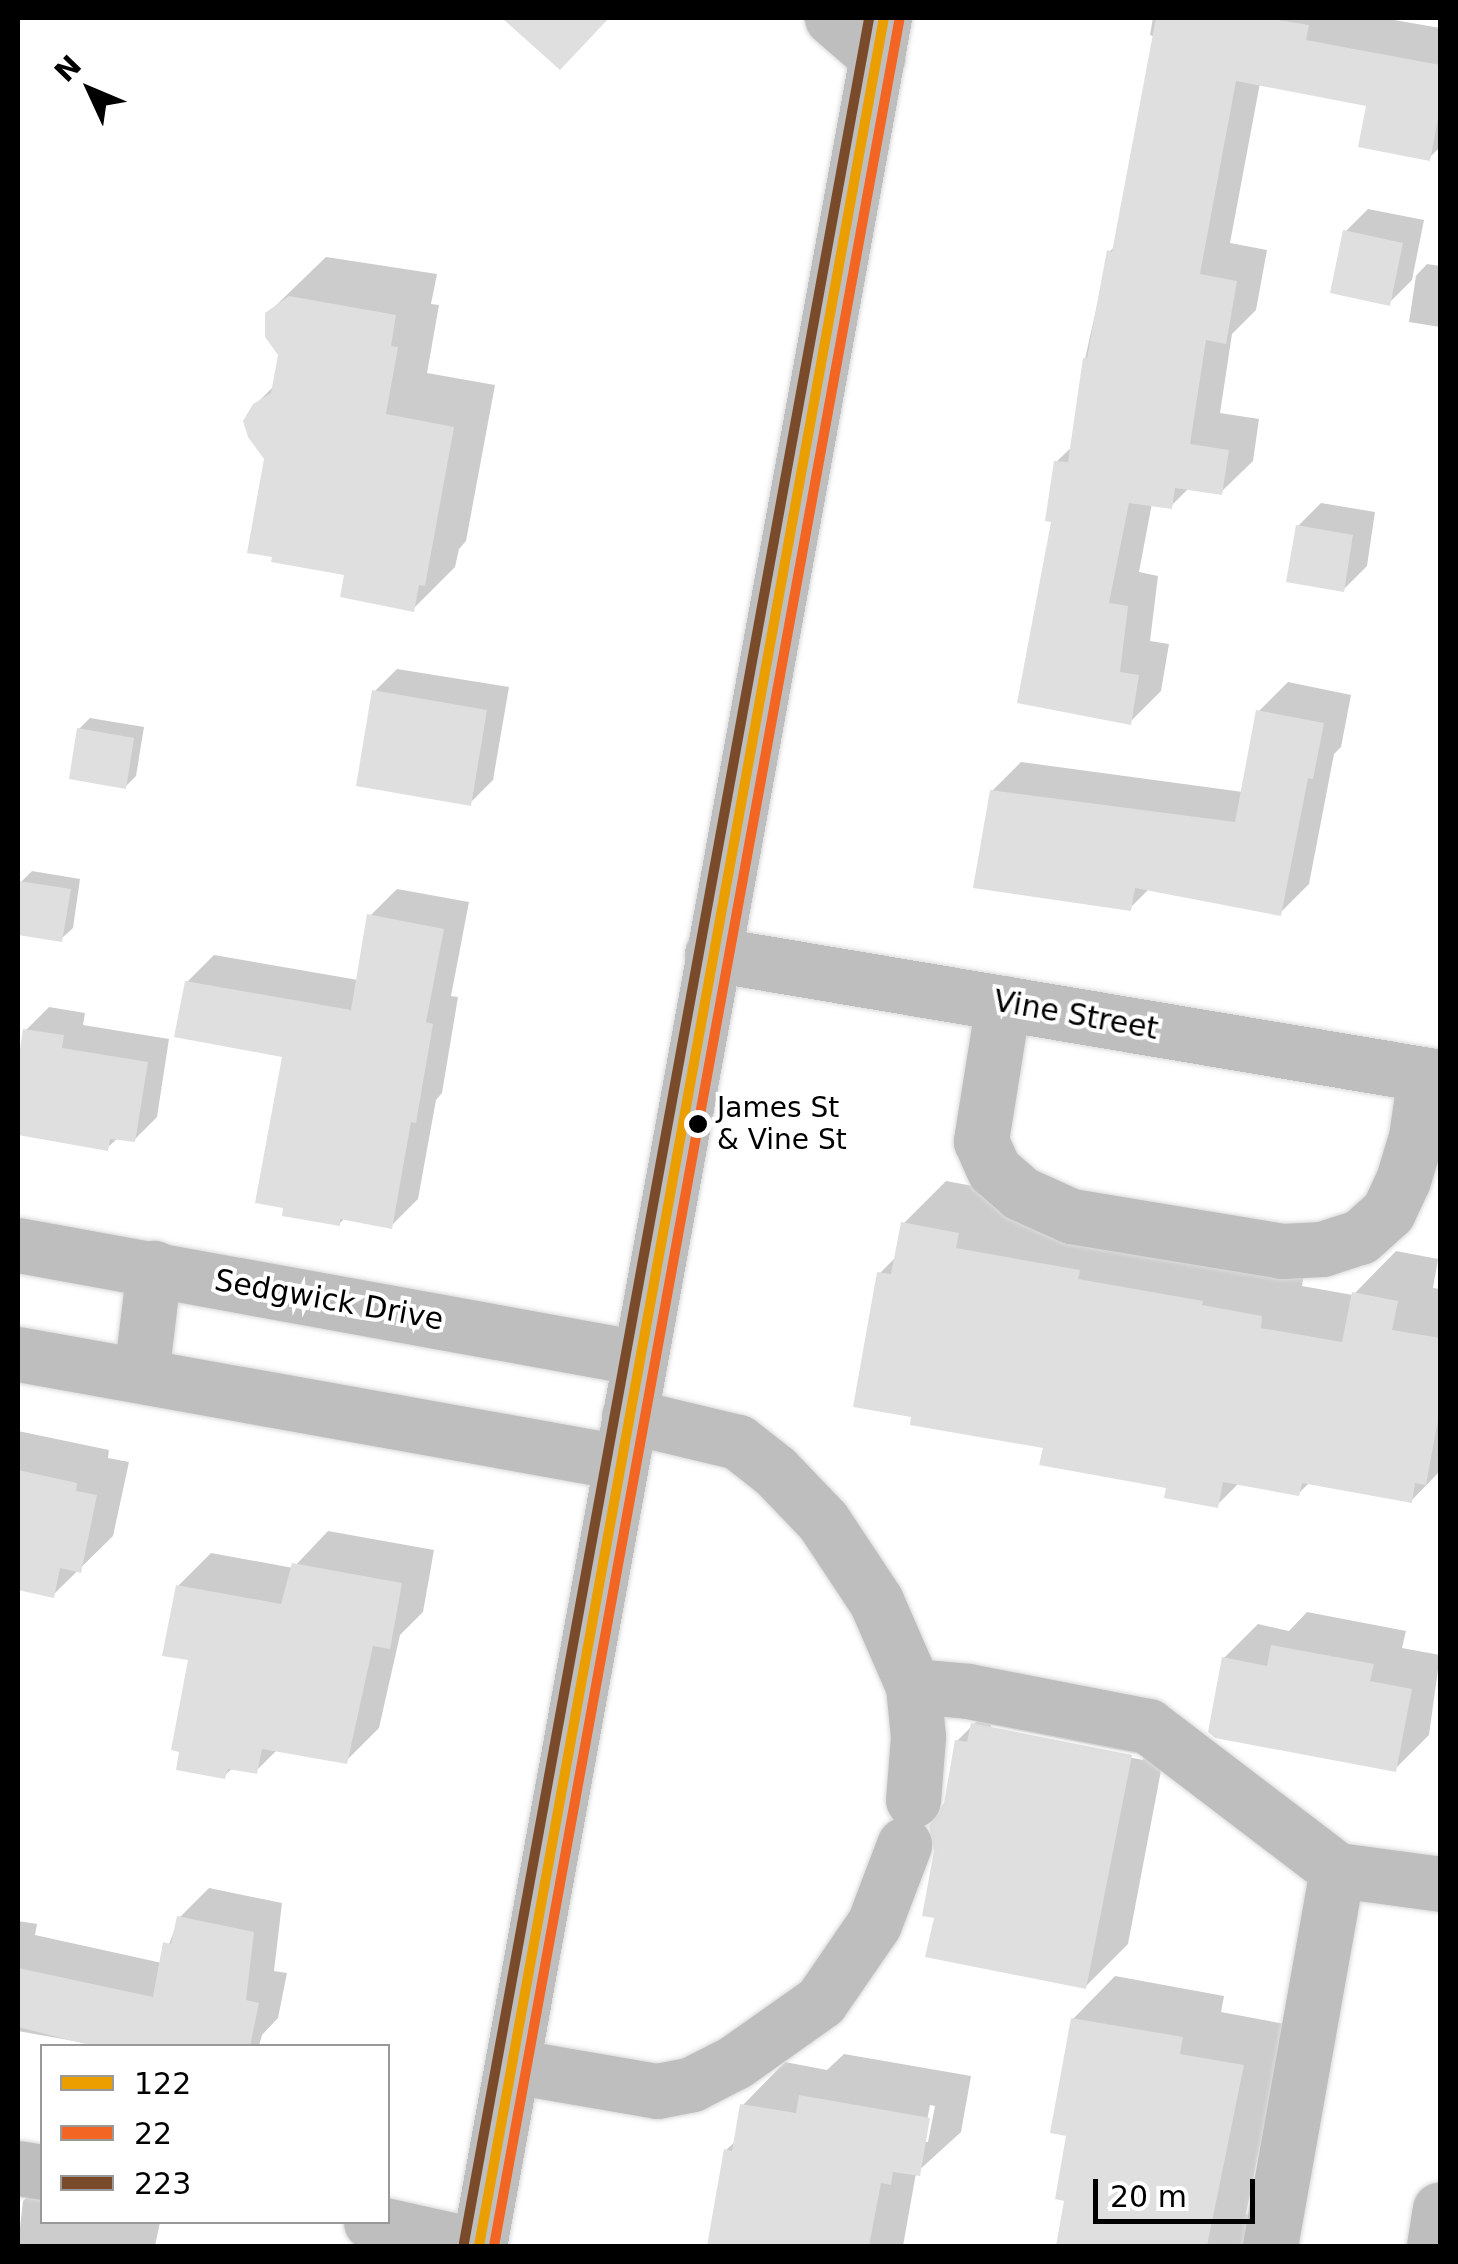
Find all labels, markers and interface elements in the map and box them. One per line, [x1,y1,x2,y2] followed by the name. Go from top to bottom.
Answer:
[40,40,140,140] north arrow
[48,49,88,89] text: N
[991,983,1161,1047] street label: Vine Street
[717,1091,847,1157] place label: James St & Vine St
[688,1114,708,1134] marker: James St & Vine St
[212,1262,446,1338] street label: Sedgwick Drive
[40,2044,390,2224] legend
[134,2066,191,2101] text: 122
[134,2116,172,2151] text: 22
[1098,2159,1260,2221] scale bar
[134,2166,191,2201] text: 223
[1110,2179,1187,2214] text: 20 m

